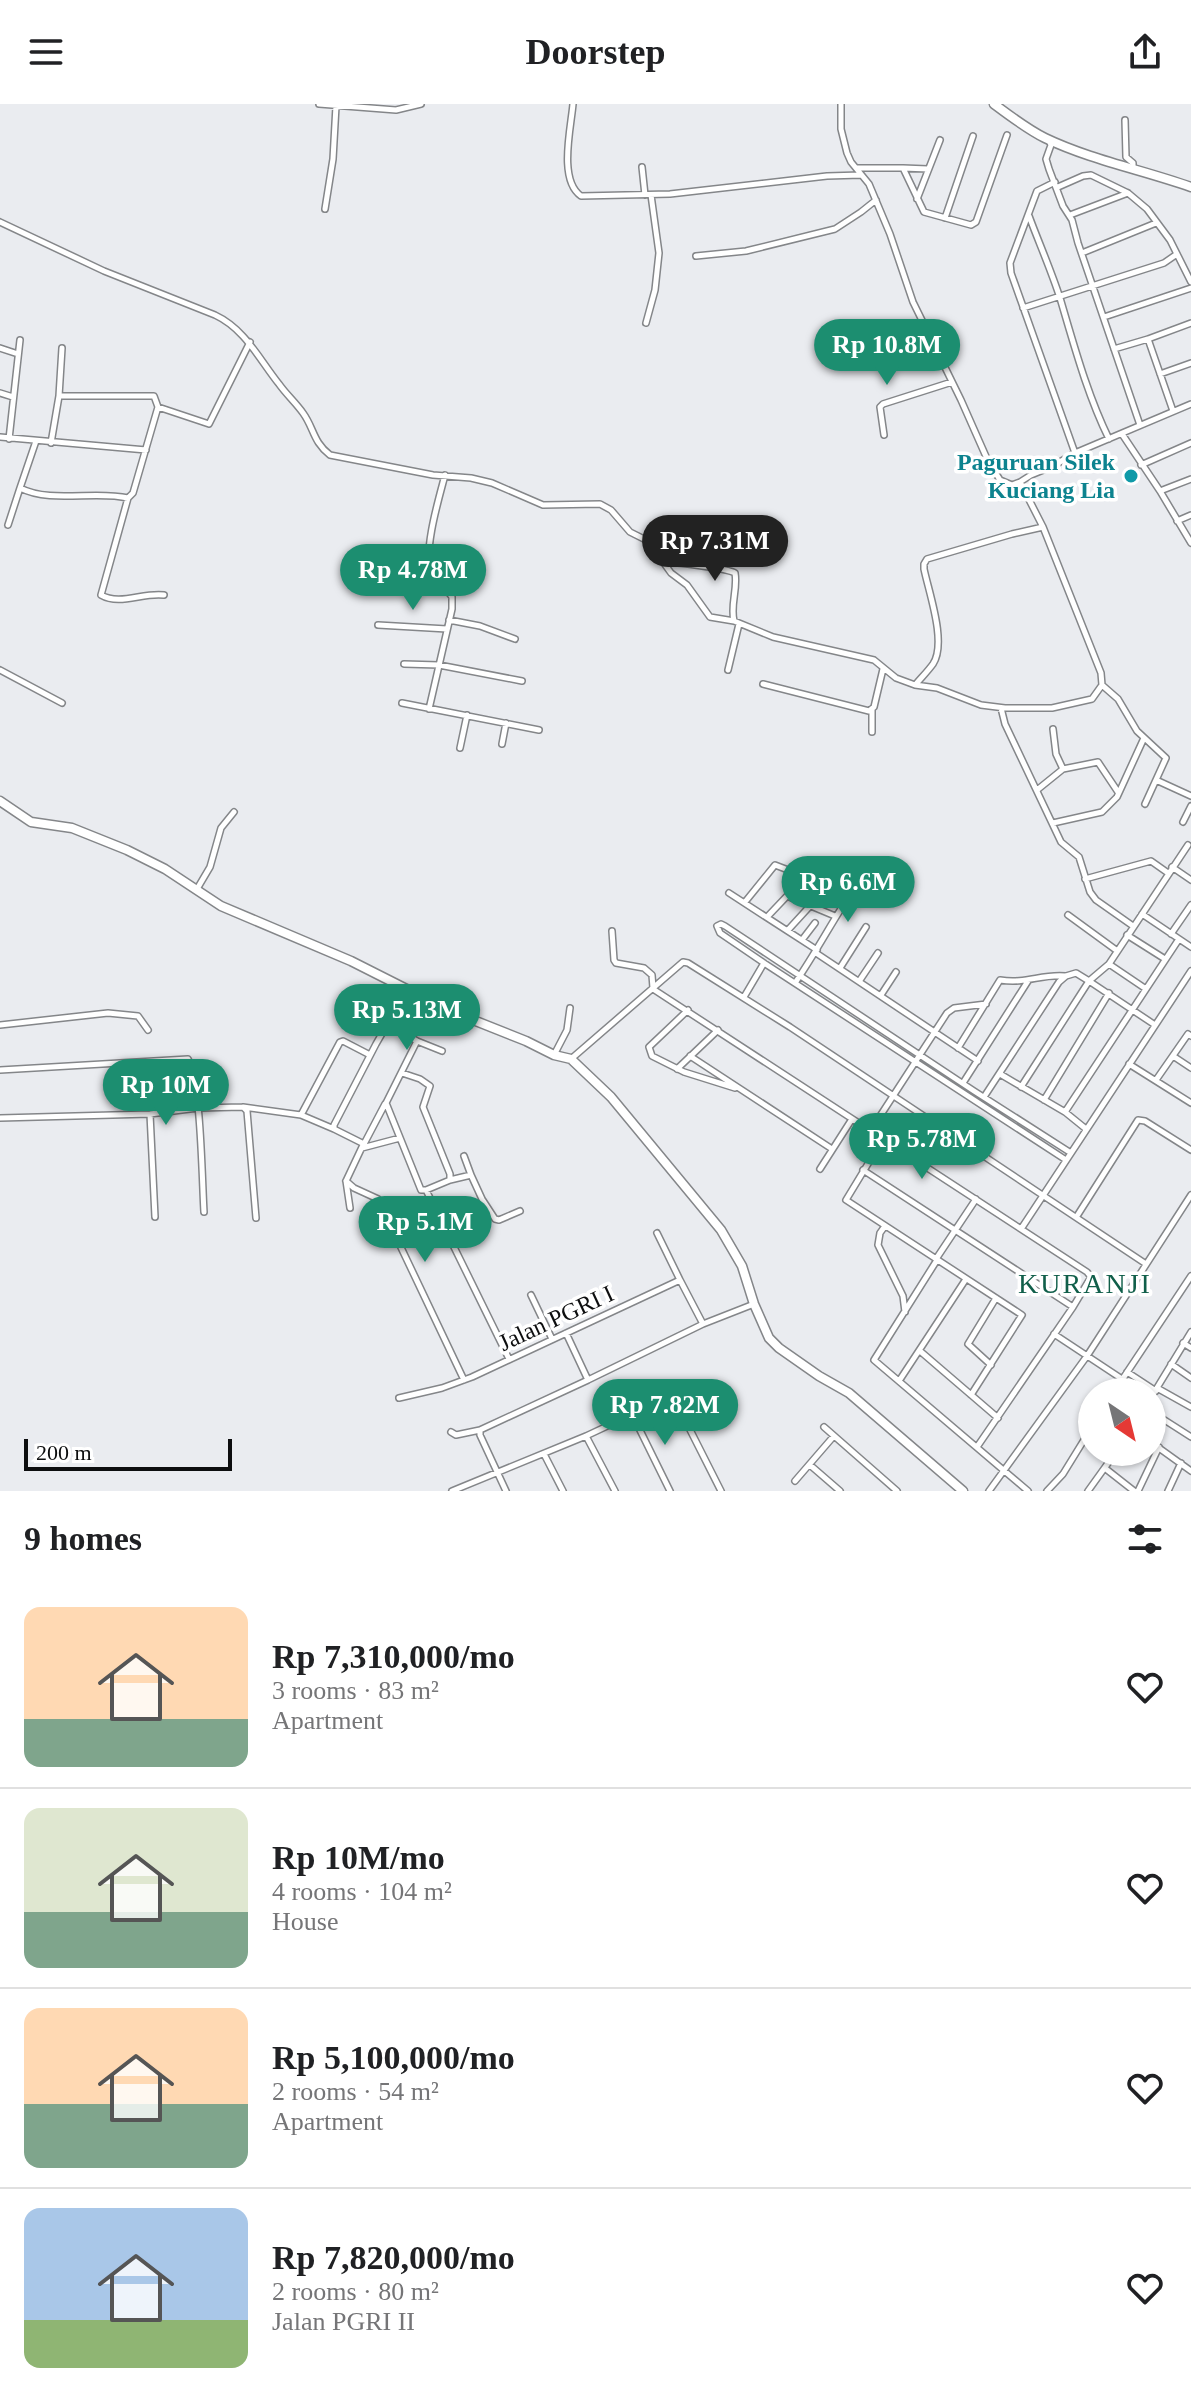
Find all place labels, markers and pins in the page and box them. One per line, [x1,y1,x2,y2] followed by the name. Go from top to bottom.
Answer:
[804,319,970,387] pin: Rp 10.8M
[957,449,1116,503] place label: Paguruan Silek Kuciang Lia
[1122,467,1140,485] marker: Paguruan Silek Kuciang Lia
[632,515,798,583] pin: Rp 7.31M
[330,544,496,612] pin: Rp 4.78M
[774,856,922,924] pin: Rp 6.6M
[324,984,490,1052] pin: Rp 5.13M
[101,1059,231,1127] pin: Rp 10M
[839,1113,1005,1181] pin: Rp 5.78M
[351,1196,499,1264] pin: Rp 5.1M
[582,1379,748,1447] pin: Rp 7.82M

